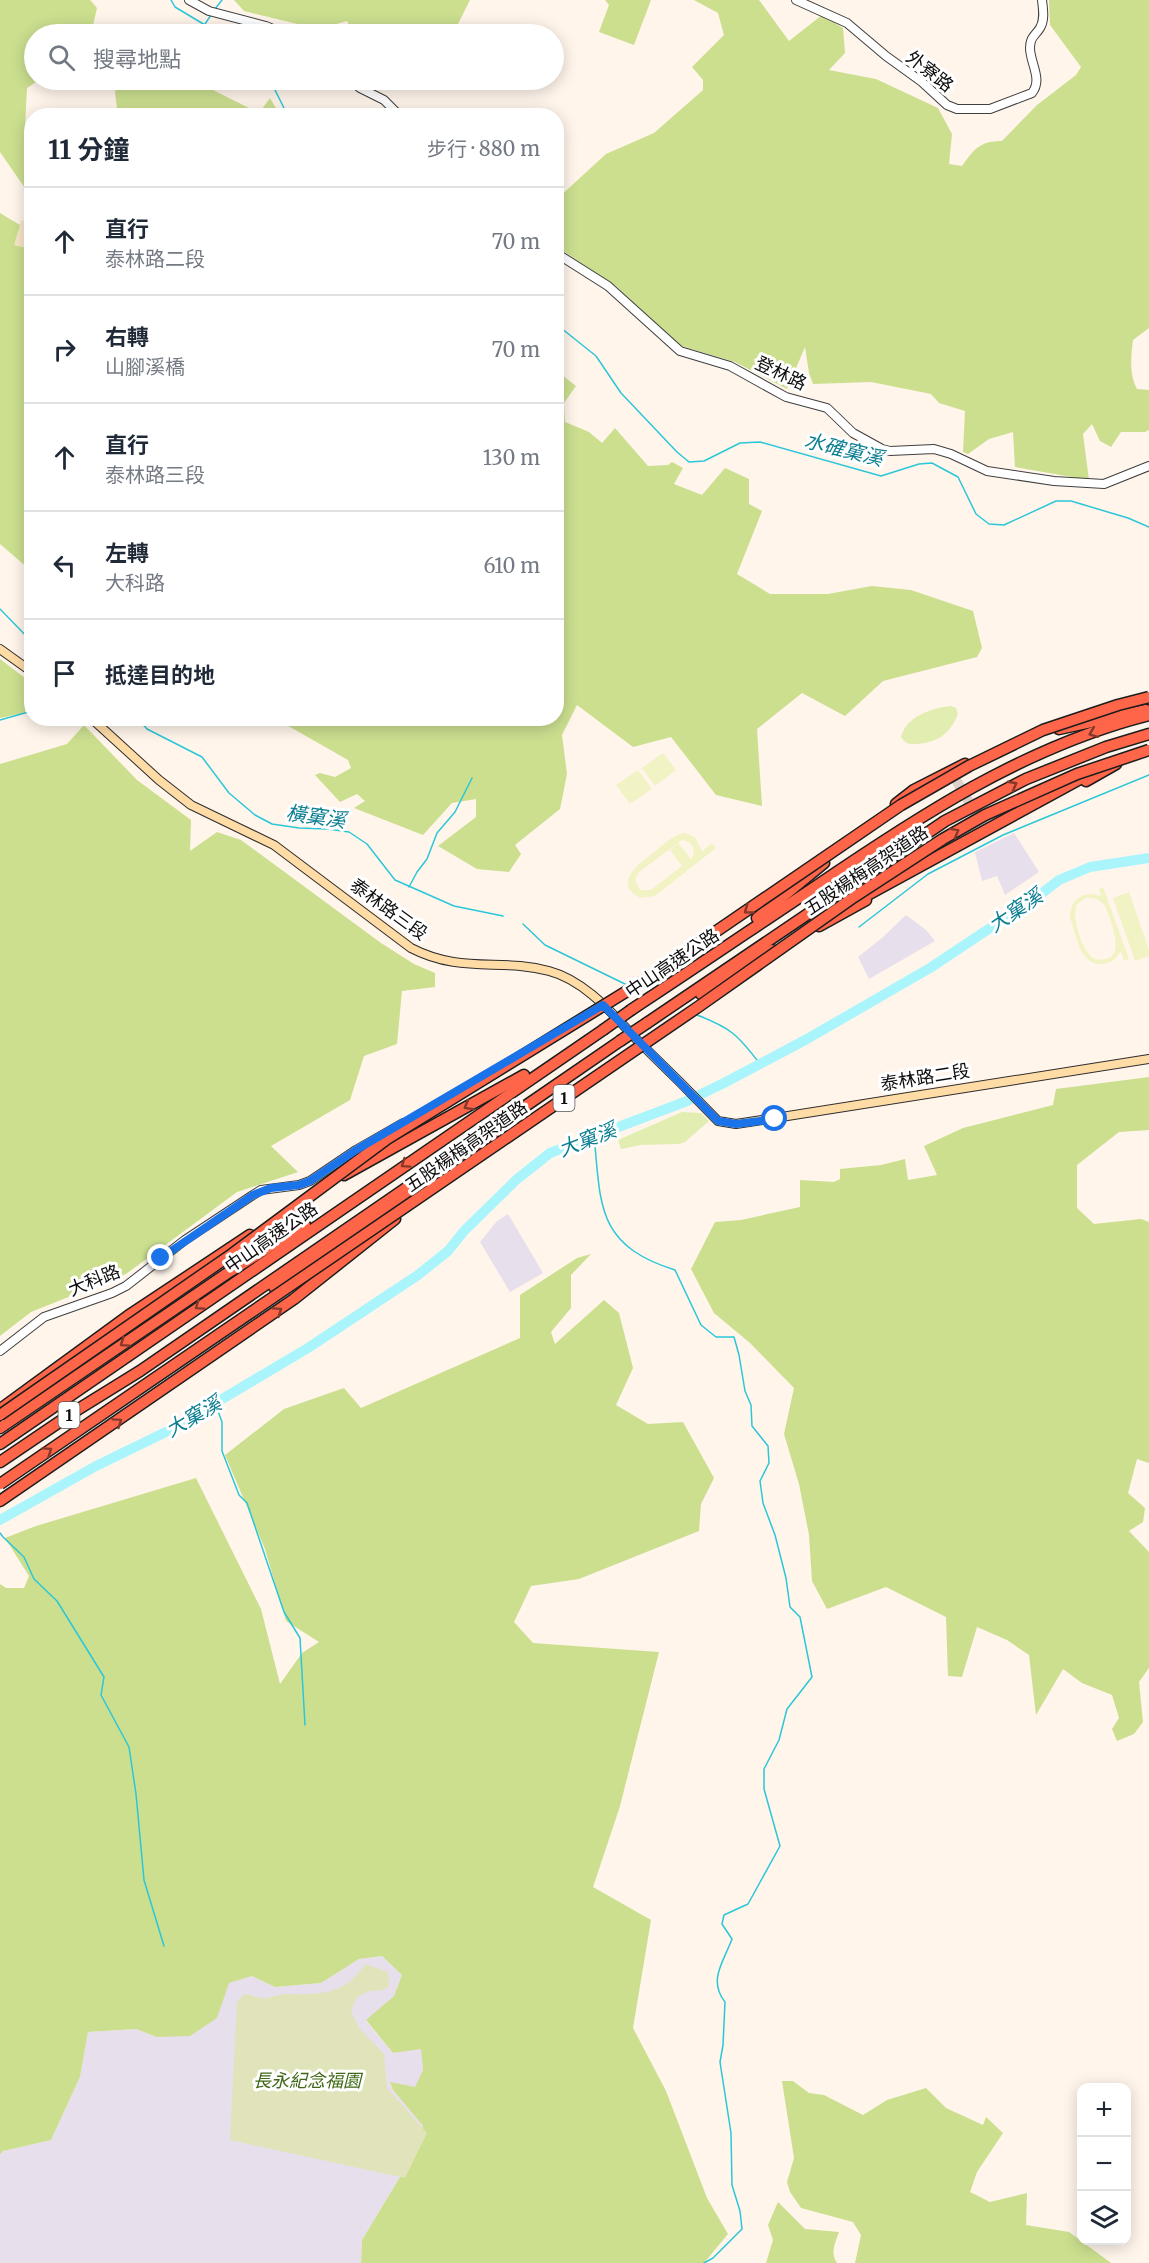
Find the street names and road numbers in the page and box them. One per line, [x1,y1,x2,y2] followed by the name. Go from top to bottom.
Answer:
[902,45,958,97] street label: 外寮路
[752,351,810,395] street label: 登林路
[800,820,932,920] street label: 五股楊梅高架道路
[346,873,432,945] street label: 泰林路三段
[621,923,723,1003] street label: 中山高速公路
[879,1059,971,1095] street label: 泰林路二段
[554,1085,574,1111] road number: 1
[400,1095,532,1197] street label: 五股楊梅高架道路
[220,1197,322,1277] street label: 中山高速公路
[65,1259,123,1301] street label: 大科路
[58,1402,80,1428] road number: 1

